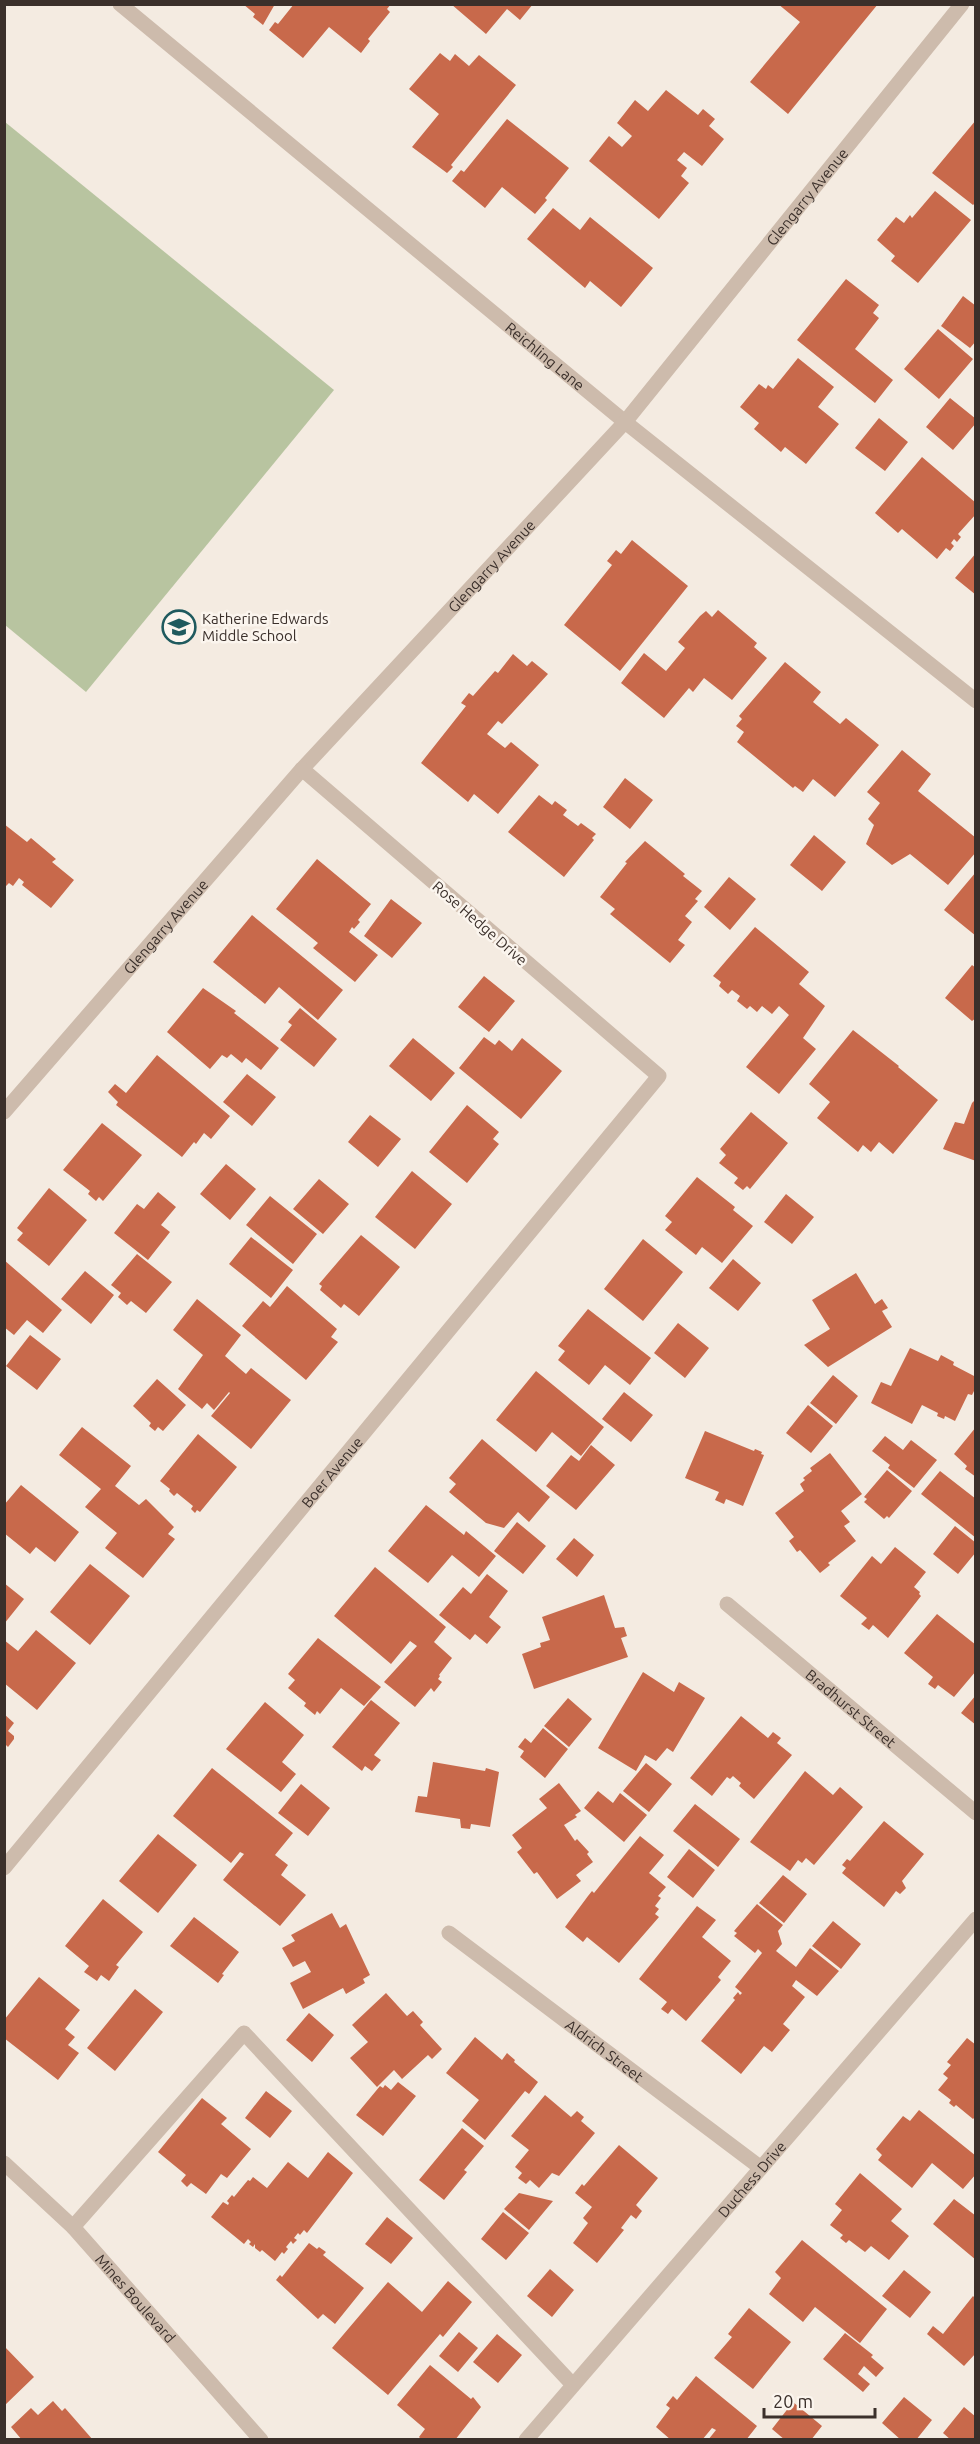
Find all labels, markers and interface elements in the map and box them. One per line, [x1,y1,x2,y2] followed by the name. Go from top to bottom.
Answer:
[762,145,851,249] street label: Glengarry Avenue
[502,318,588,394] street label: Reichling Lane
[444,516,538,616] street label: Glengarry Avenue
[161,609,197,645] school or university icon: Katherine Edwards Middle School
[202,610,329,644] place label: Katherine Edwards Middle School
[120,875,211,977] street label: Glengarry Avenue
[429,877,531,969] street label: Rose Hedge Drive
[298,1433,366,1511] street label: Boer Avenue
[803,1666,900,1751] street label: Bradhurst Street
[563,2016,647,2085] street label: Aldrich Street
[714,2137,789,2220] street label: Duchess Drive
[92,2250,179,2346] street label: Mines Boulevard
[764,2381,875,2419] scale bar
[773,2391,813,2411] text: 20 m

